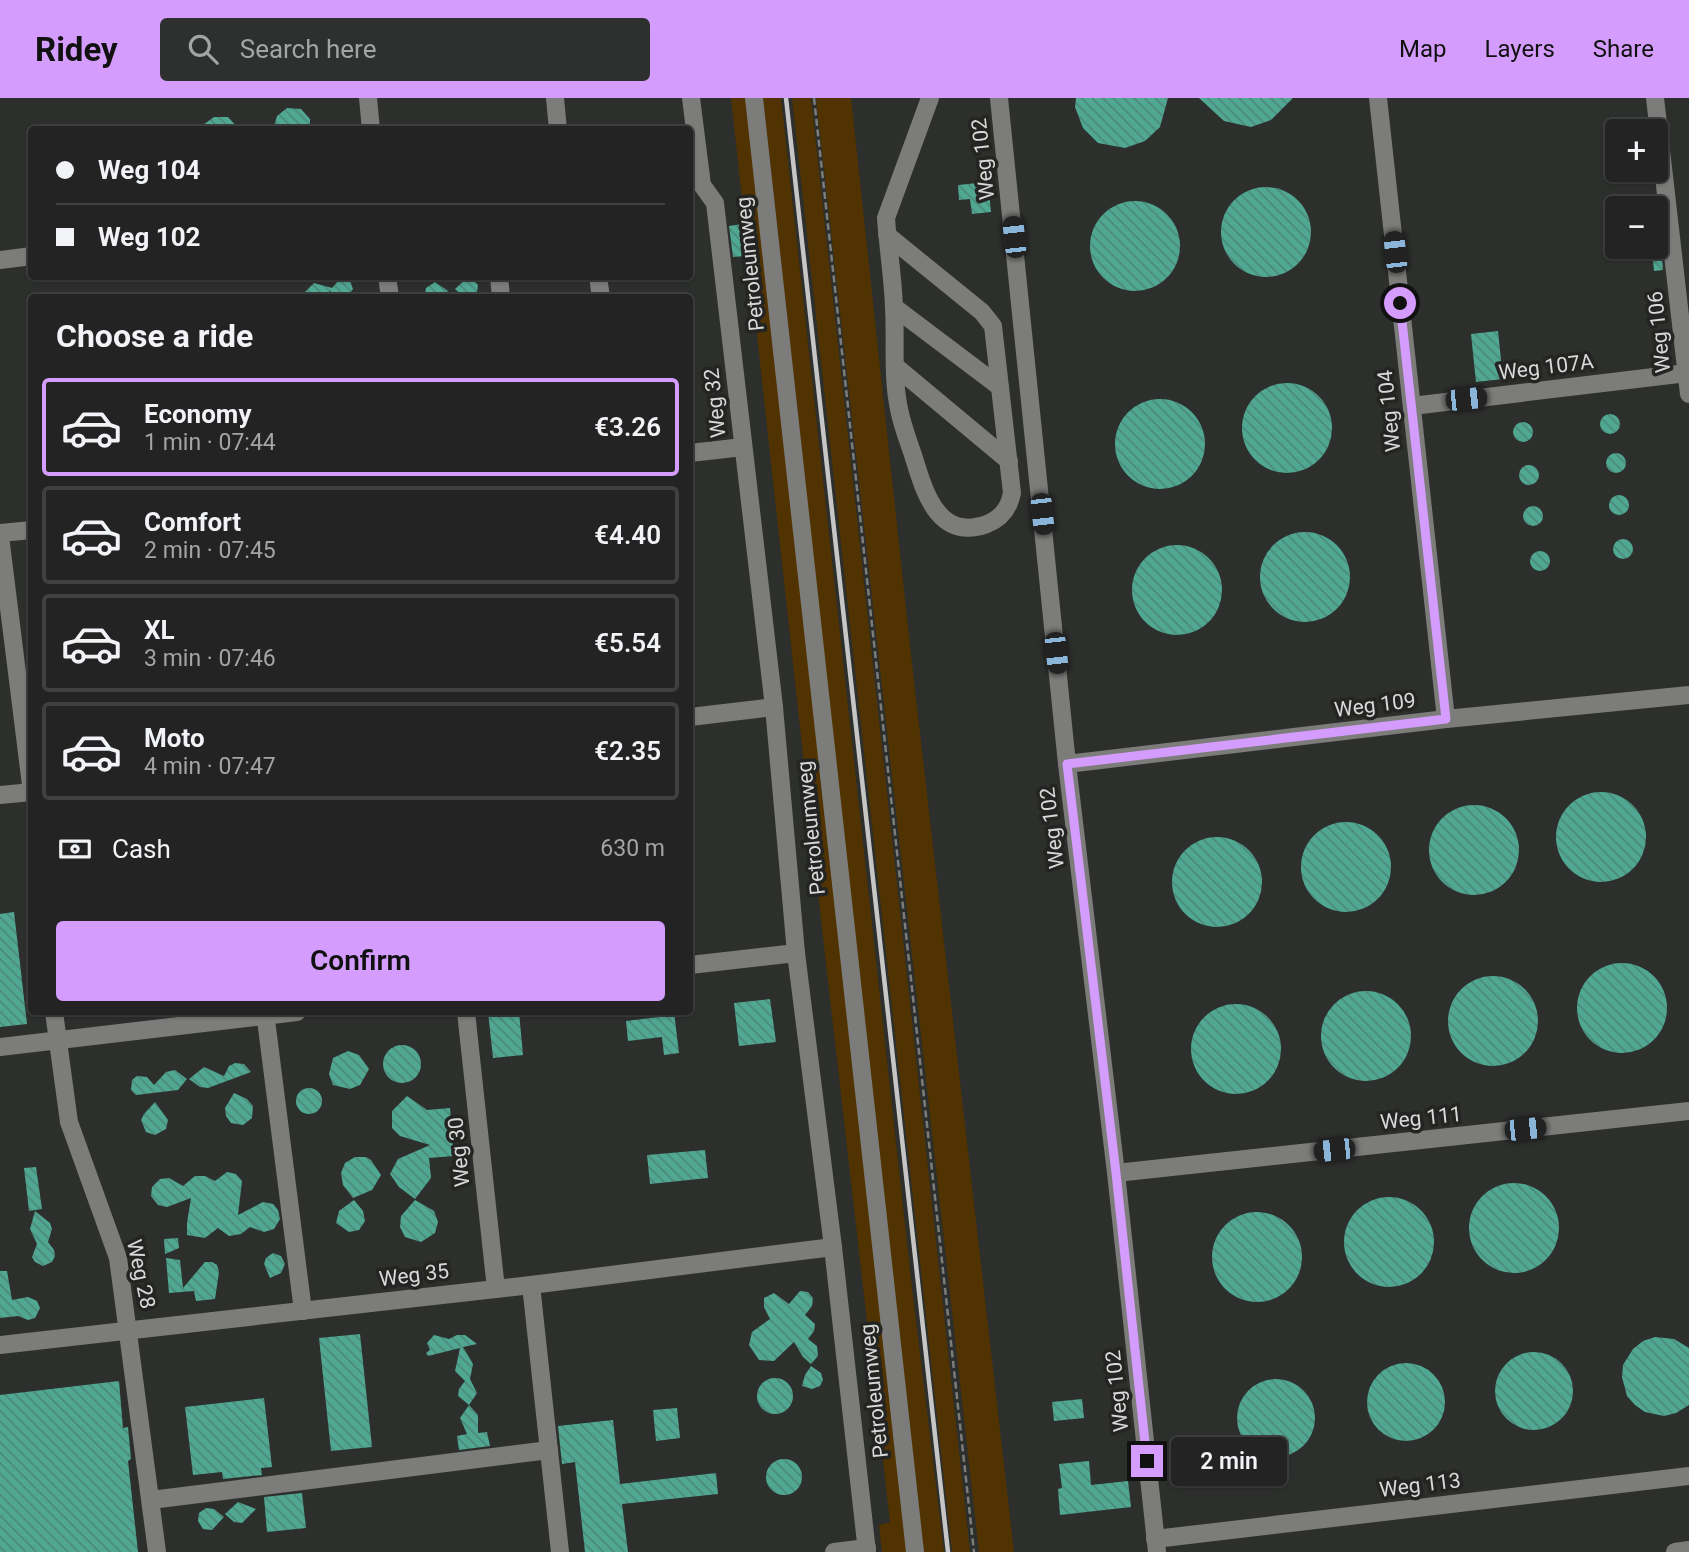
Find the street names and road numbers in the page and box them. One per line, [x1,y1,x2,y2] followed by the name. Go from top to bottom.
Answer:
[967,117,999,201] street label: Weg 102
[731,196,769,332] street label: Petroleumweg
[1643,290,1675,374] street label: Weg 106
[1497,349,1595,385] street label: Weg 107A
[699,367,731,439] street label: Weg 32
[1373,369,1405,453] street label: Weg 104
[1333,688,1417,722] street label: Weg 109
[792,760,830,896] street label: Petroleumweg
[1035,786,1069,870] street label: Weg 102
[1379,1102,1463,1134] street label: Weg 111
[443,1116,475,1188] street label: Weg 30
[122,1237,160,1311] street label: Weg 28
[378,1259,450,1291] street label: Weg 35
[855,1323,893,1459] street label: Petroleumweg
[1101,1349,1133,1433] street label: Weg 102
[1378,1468,1462,1502] street label: Weg 113

